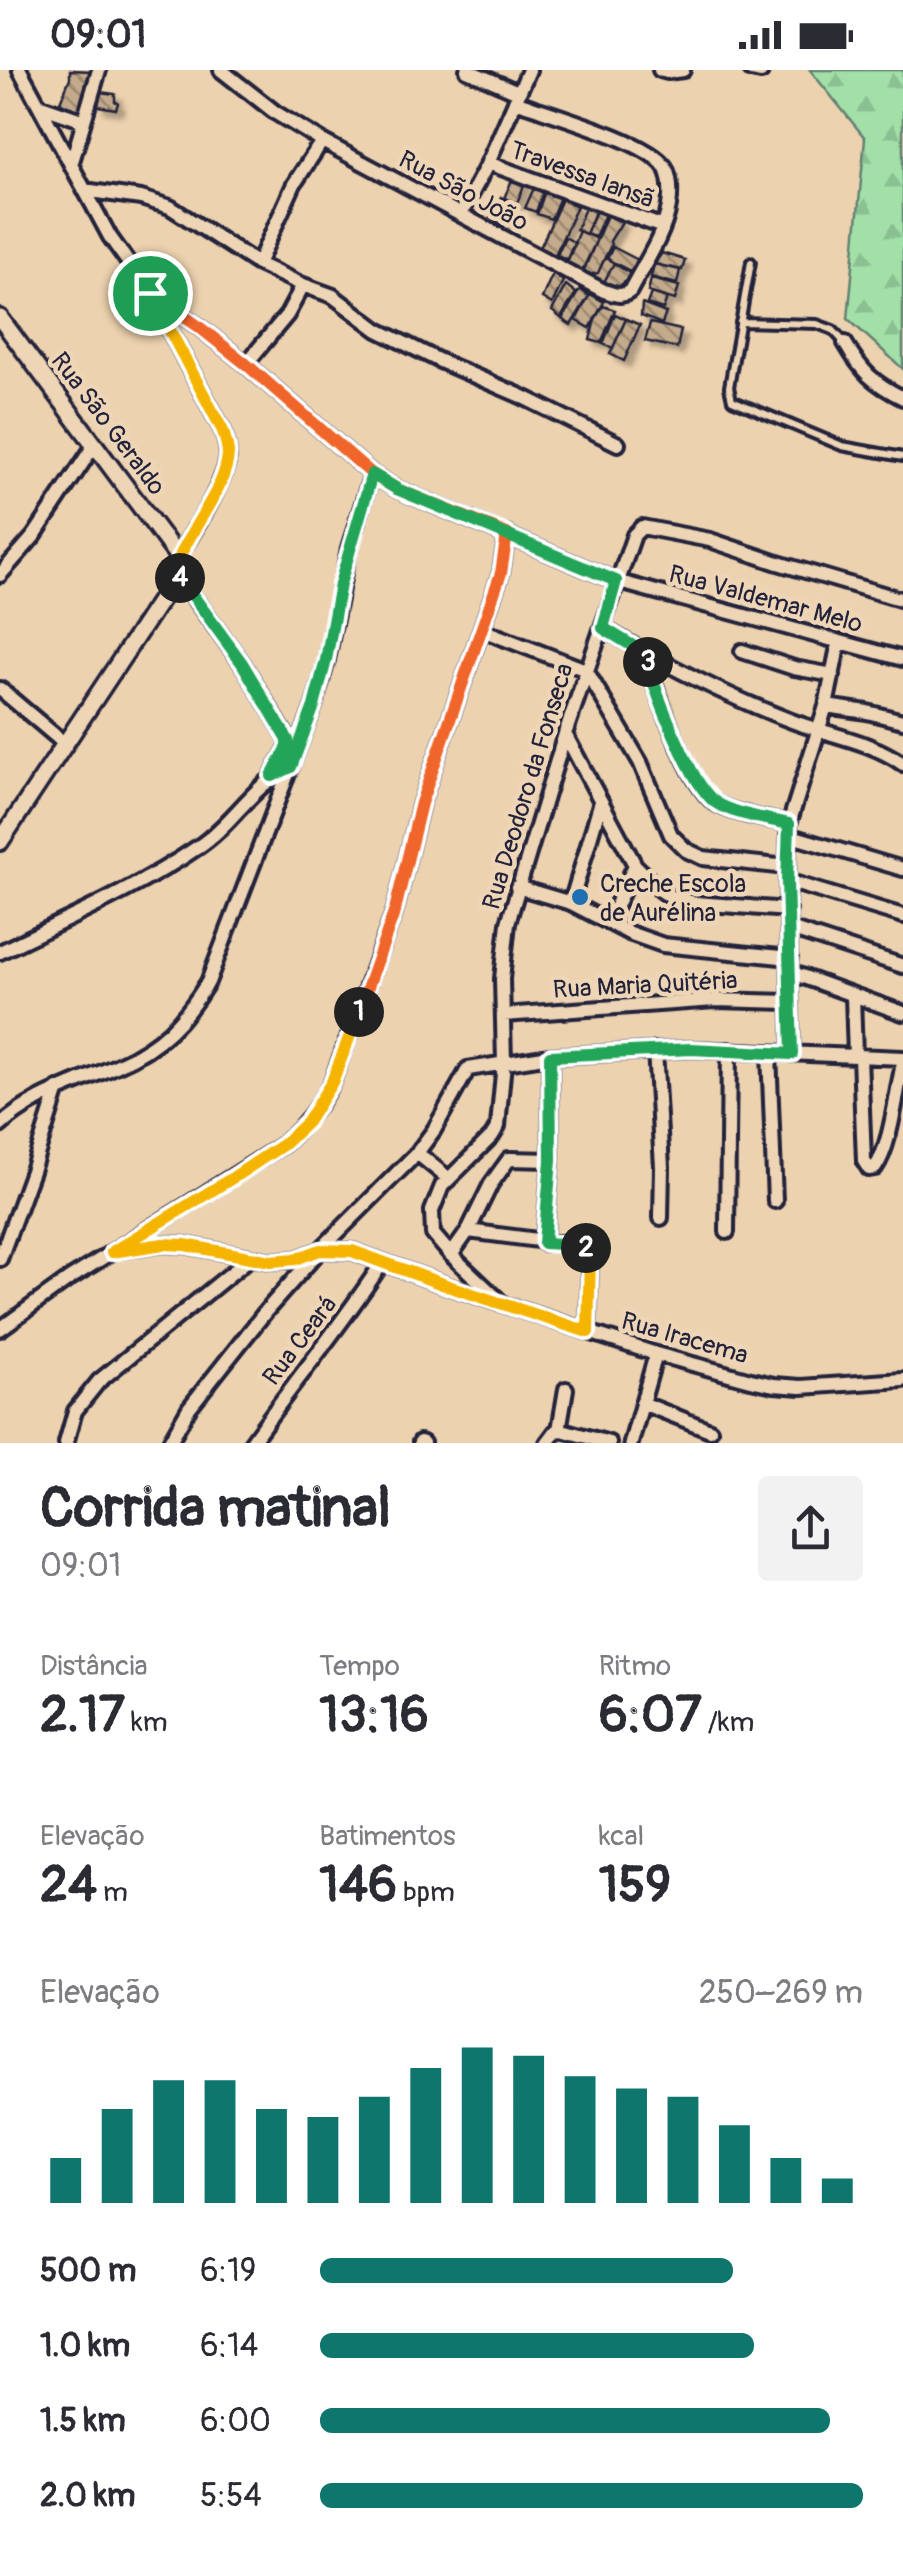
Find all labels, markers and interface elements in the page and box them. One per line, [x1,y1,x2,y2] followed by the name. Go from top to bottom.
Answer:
[50,11,146,59] text: 09:01
[506,135,659,216] street label: Travessa Iansã
[393,144,533,238] street label: Rua São João
[108,251,193,336] pin
[123,266,178,321] icon: arrive
[44,346,172,502] street label: Rua São Geraldo
[155,553,205,603] pin: 4
[665,559,866,640] street label: Rua Valdemar Melo
[172,560,188,595] text: 4
[623,637,673,687] pin: 3
[640,644,656,679] text: 3
[476,660,581,913] street label: Rua Deodoro da Fonseca
[600,869,746,929] place label: Creche Escola de Aurélina
[569,886,591,908] marker: Creche Escola de Aurélina
[552,965,738,1006] street label: Rua Maria Quitéria
[334,987,384,1037] pin: 1
[354,994,364,1029] text: 1
[561,1223,611,1273] pin: 2
[578,1230,594,1265] text: 2
[257,1290,344,1392] street label: Rua Ceará
[618,1306,751,1371] street label: Rua Iracema
[40,1474,391,1543] text: Corrida matinal
[758,1476,863,1581] button: share
[40,1546,121,1586] text: 09:01
[40,1649,147,1684] text: Distância
[319,1649,400,1684] text: Tempo
[599,1649,671,1684] text: Ritmo
[40,1684,125,1747] text: 2.17
[319,1684,429,1747] text: 13:16
[599,1684,702,1747] text: 6:07
[125,1705,168,1740] text: km
[702,1705,754,1740] text: /km
[40,1819,145,1854] text: Elevação
[319,1819,455,1854] text: Batimentos
[599,1819,644,1854] text: kcal
[40,1854,97,1917] text: 24
[319,1854,397,1917] text: 146
[599,1854,671,1917] text: 159
[97,1875,128,1910] text: m
[397,1875,455,1910] text: bpm
[40,1973,160,2013] text: Elevação
[699,1973,863,2013] text: 250–269 m
[40,2251,136,2291] text: 500 m
[200,2251,256,2291] text: 6:19
[40,2326,130,2366] text: 1.0 km
[200,2326,258,2366] text: 6:14
[40,2401,126,2441] text: 1.5 km
[200,2401,271,2441] text: 6:00
[40,2476,135,2516] text: 2.0 km
[200,2476,262,2516] text: 5:54

